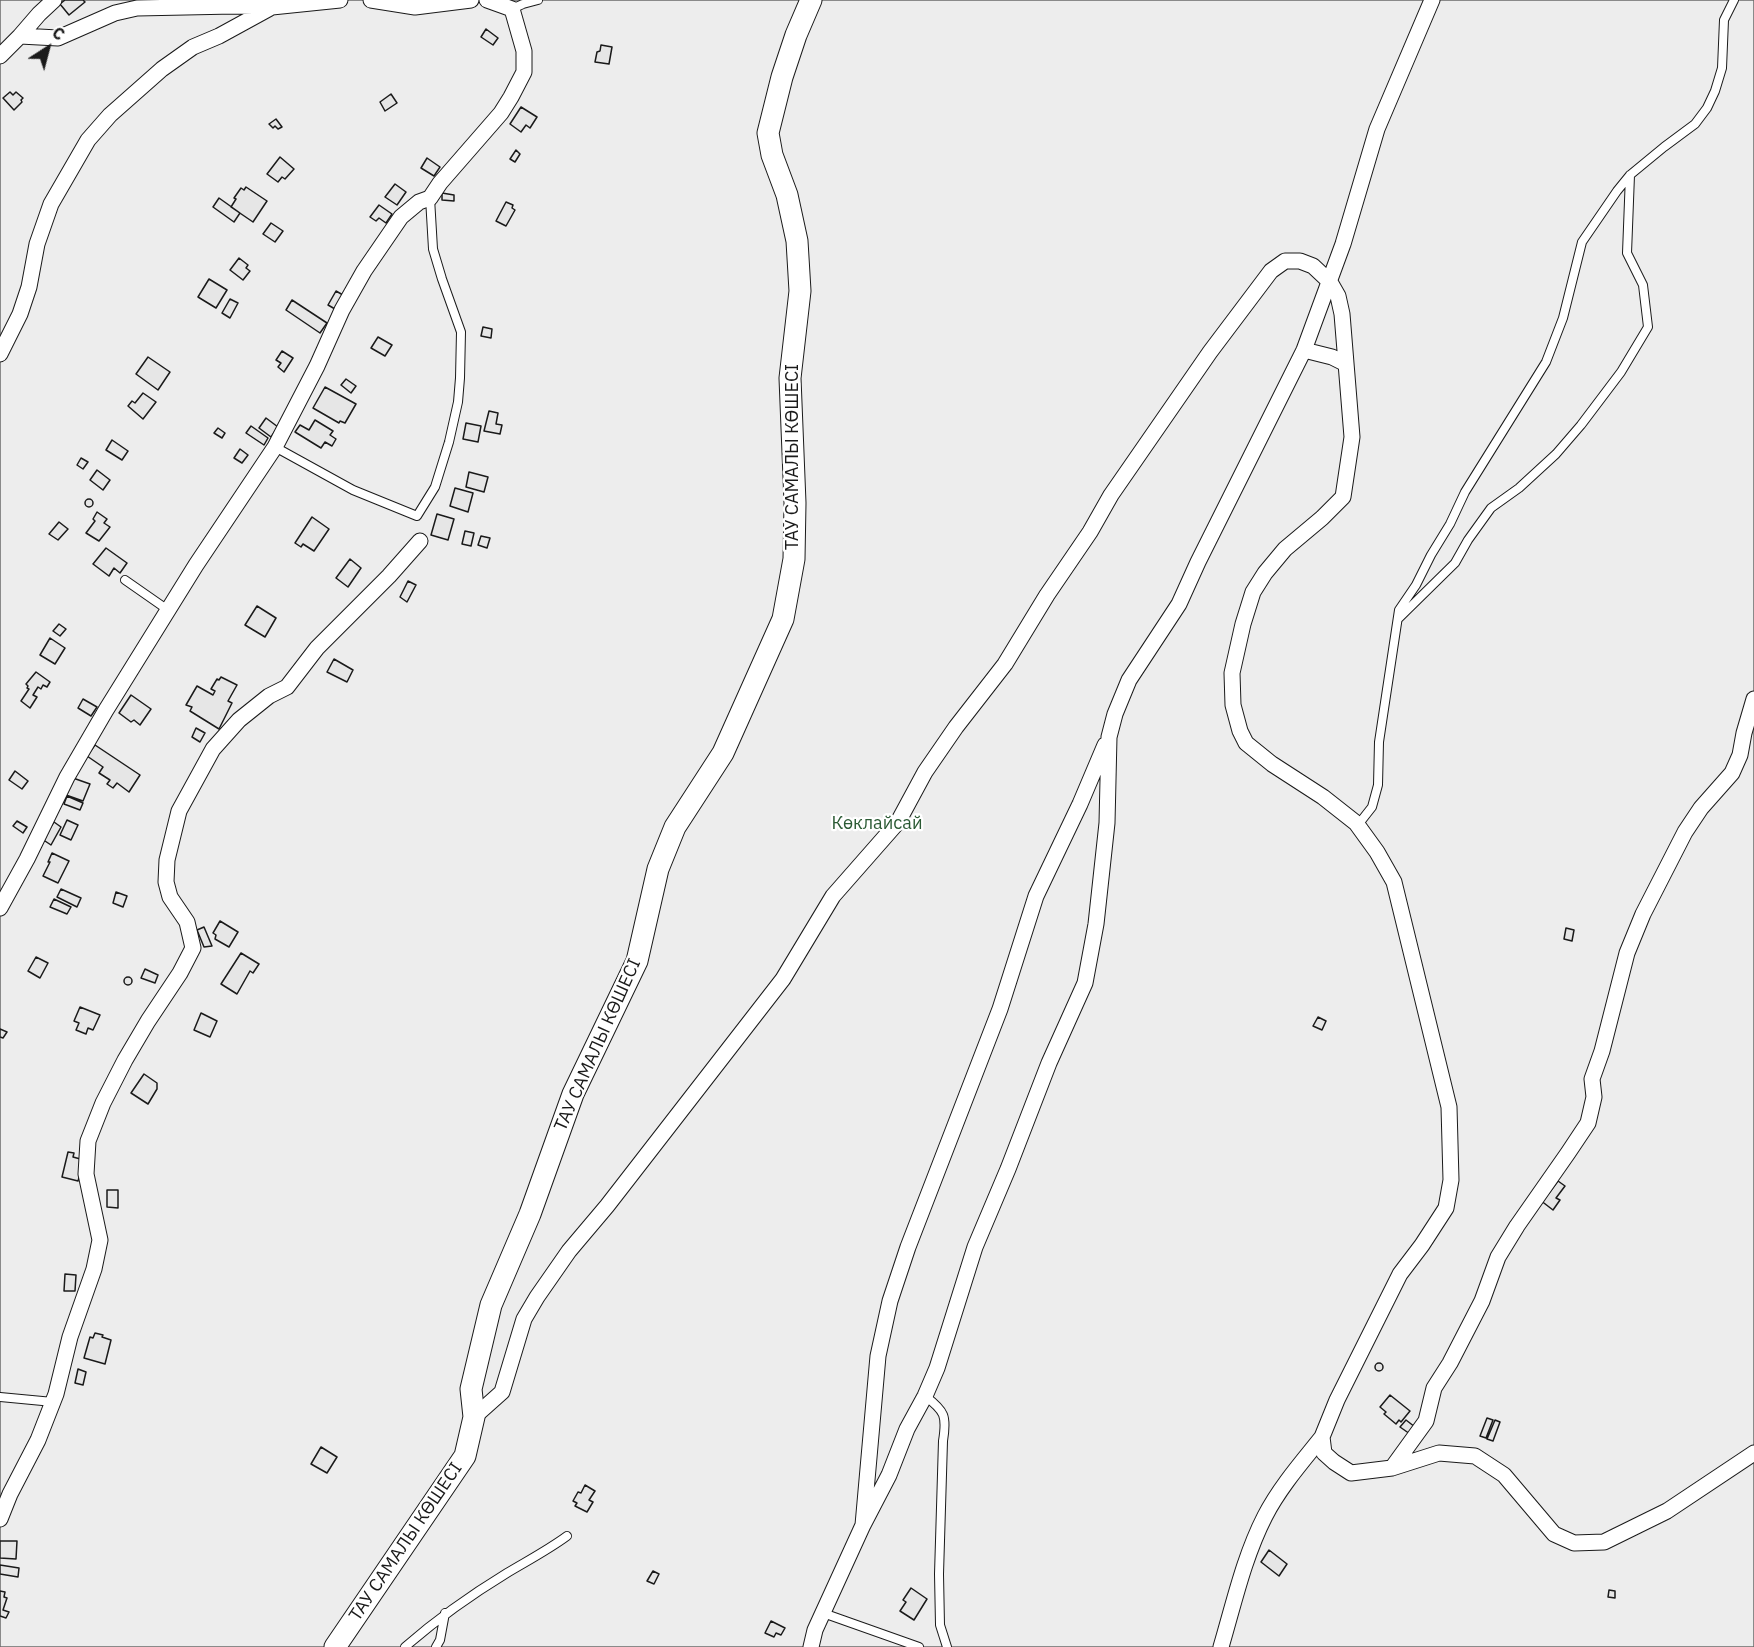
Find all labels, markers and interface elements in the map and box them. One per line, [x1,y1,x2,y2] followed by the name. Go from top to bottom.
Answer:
[18,18,78,78] north arrow
[48,22,69,45] text: С
[782,364,804,550] street label: ТАУ САМАЛЫ КӨШЕСІ
[831,813,923,835] park label: Көклайсай
[550,955,646,1135] street label: ТАУ САМАЛЫ КӨШЕСІ
[345,1459,467,1625] street label: ТАУ САМАЛЫ КӨШЕСІ

